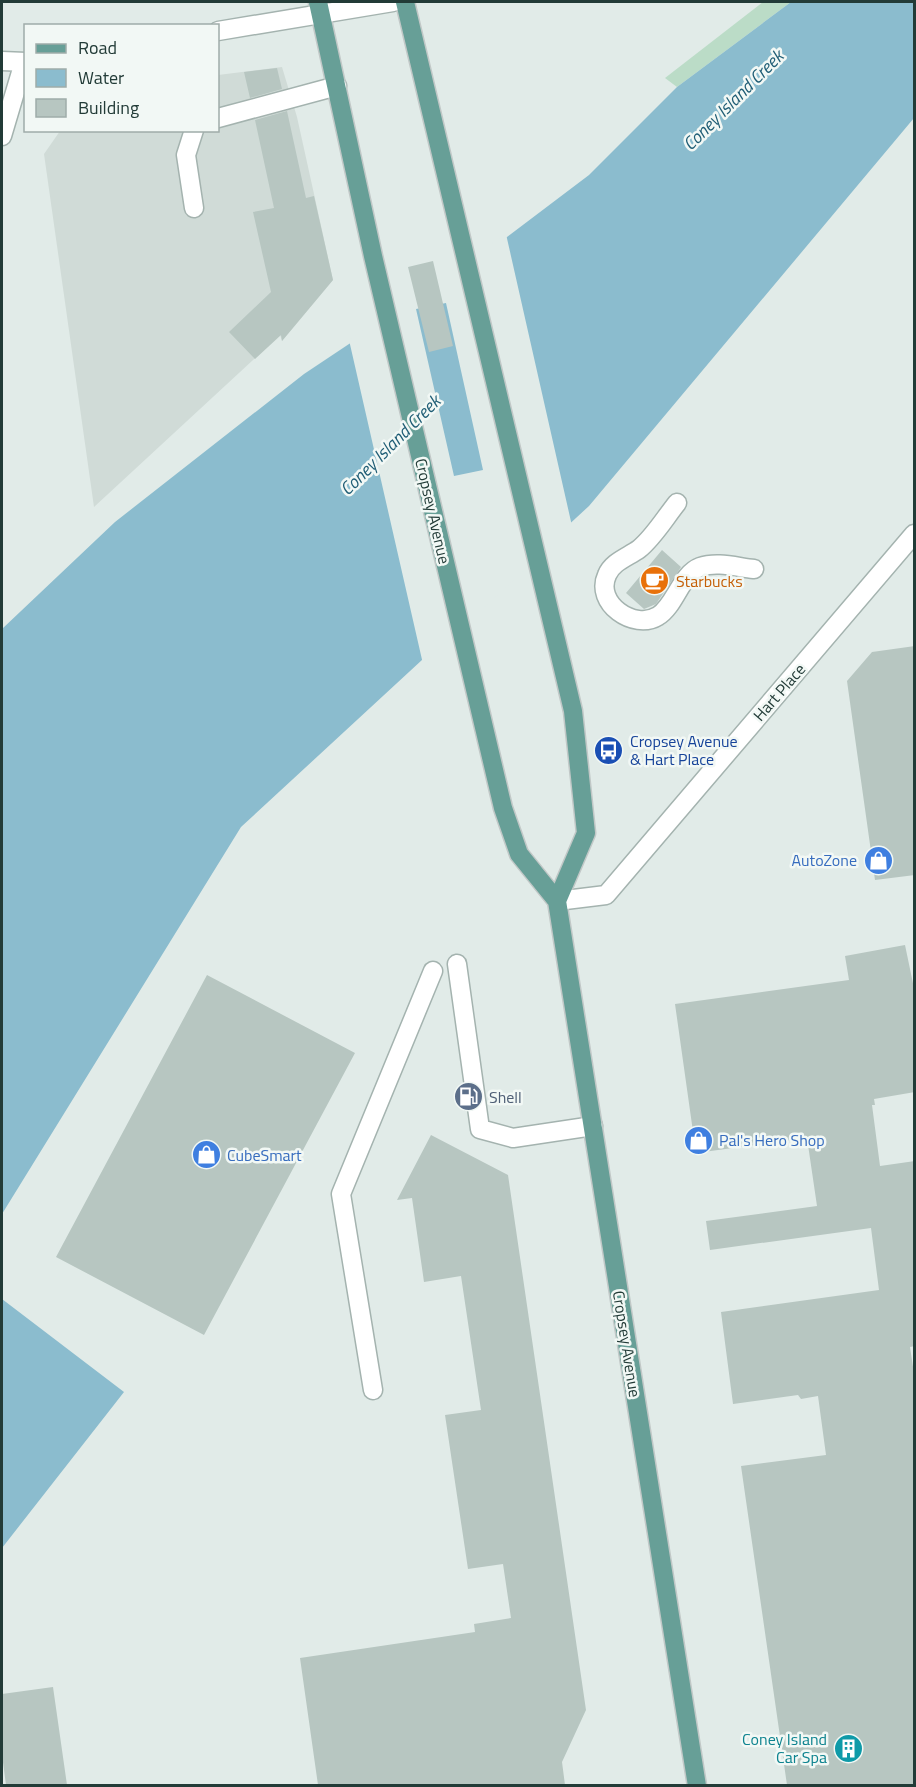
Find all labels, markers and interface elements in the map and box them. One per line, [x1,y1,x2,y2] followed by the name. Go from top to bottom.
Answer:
[24,24,219,132] legend
[78,34,117,61] text: Road
[676,42,791,157] water label: Coney Island Creek
[78,64,124,91] text: Water
[78,94,139,121] text: Building
[333,387,448,502] water label: Coney Island Creek
[409,456,457,566] street label: Cropsey Avenue
[639,565,671,597] cafe icon: Starbucks
[676,569,743,593] place label: Starbucks
[747,658,811,726] street label: Hart Place
[630,729,738,771] place label: Cropsey Avenue & Hart Place
[593,734,625,766] bus stop icon: Cropsey Avenue & Hart Place
[862,844,894,876] shop icon: AutoZone
[791,848,857,872] place label: AutoZone
[452,1081,484,1113] fuel station icon: Shell
[489,1085,522,1109] place label: Shell
[682,1124,714,1156] shop icon: Pal's Hero Shop
[719,1128,825,1152] place label: Pal's Hero Shop
[190,1139,222,1171] shop icon: CubeSmart
[227,1143,302,1167] place label: CubeSmart
[607,1289,647,1399] street label: Cropsey Avenue
[742,1727,827,1769] place label: Coney Island Car Spa
[832,1732,864,1764] building icon: Coney Island Car Spa

